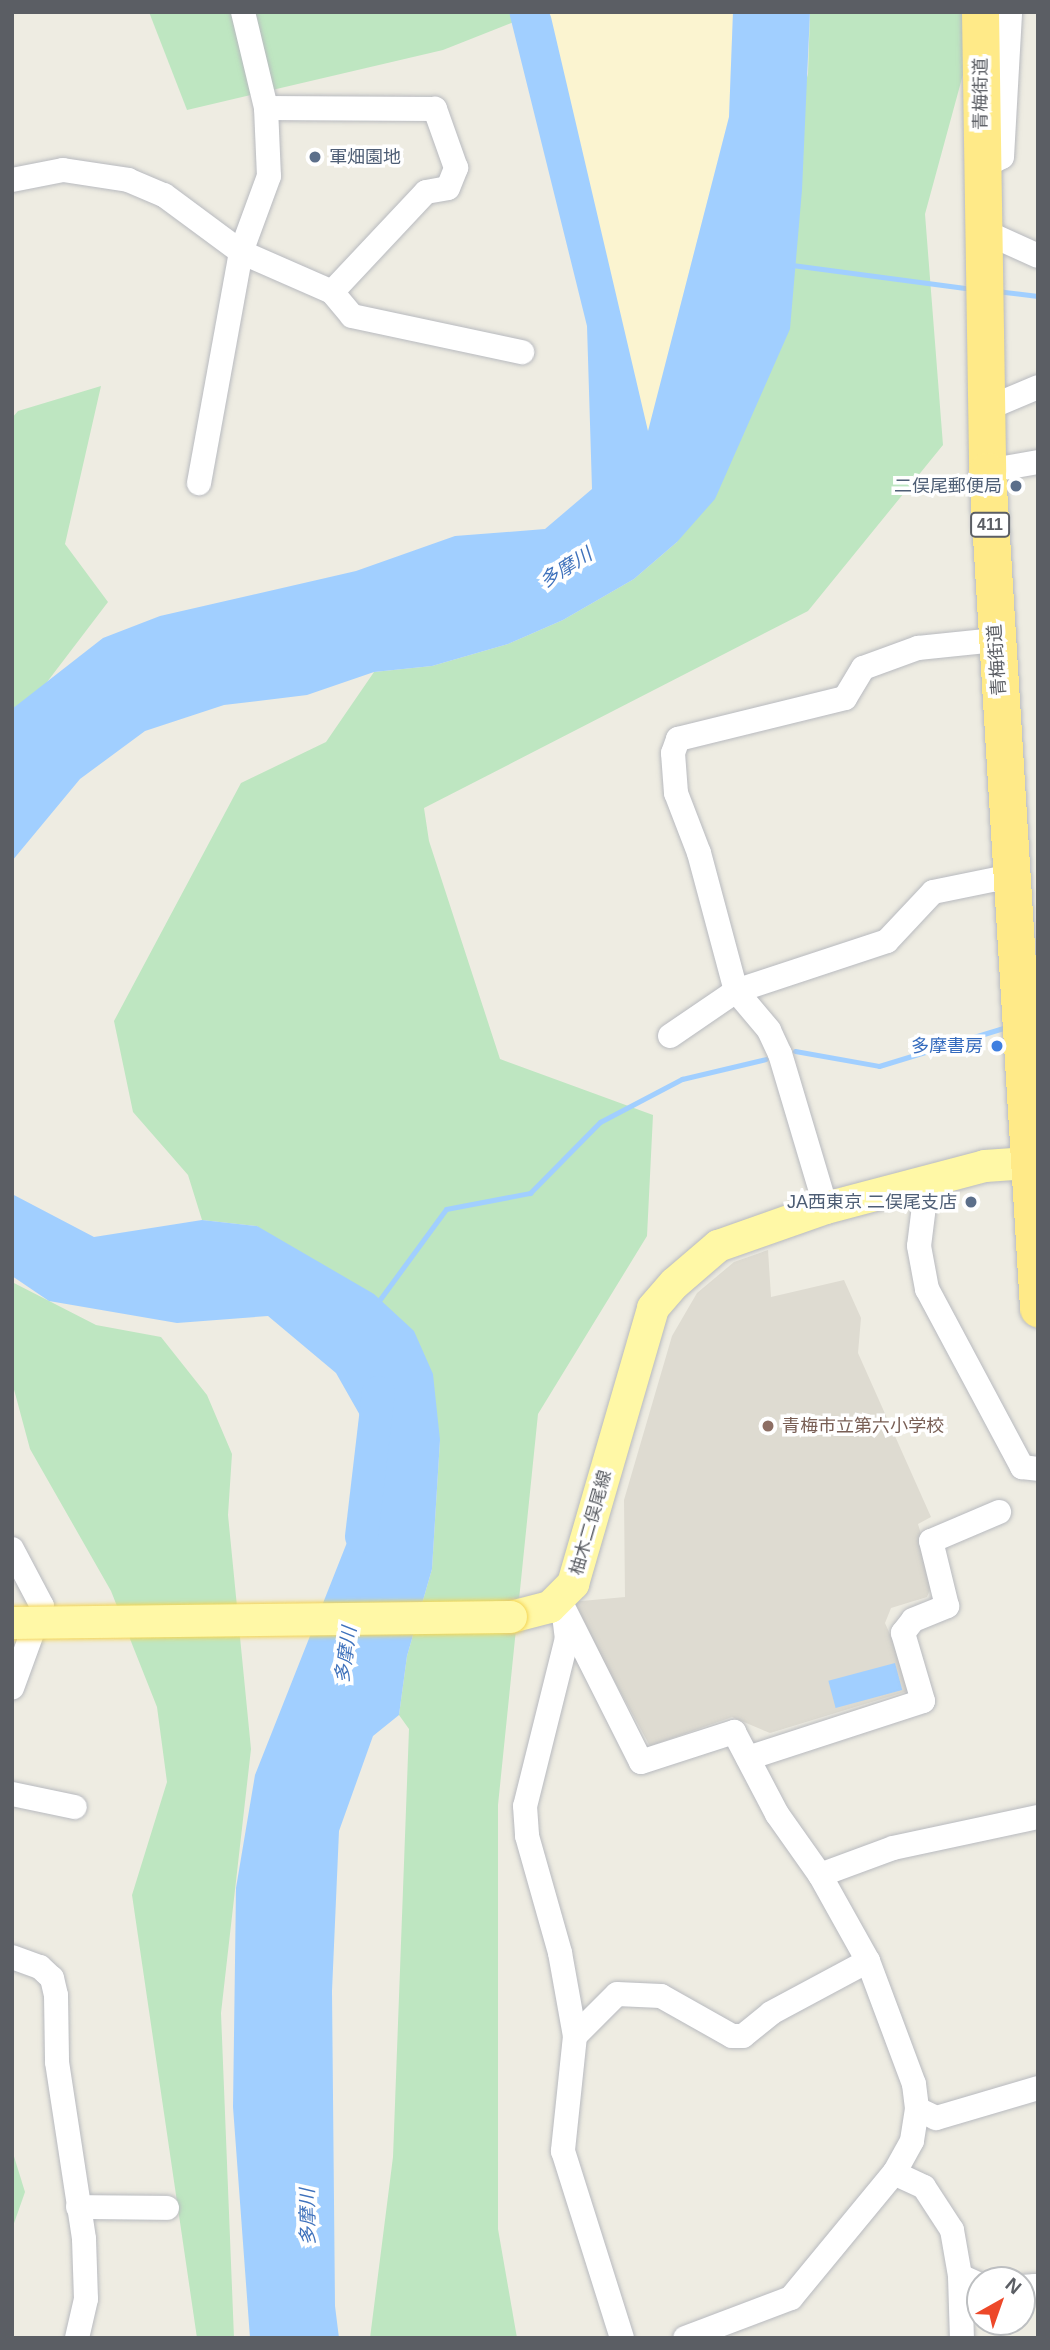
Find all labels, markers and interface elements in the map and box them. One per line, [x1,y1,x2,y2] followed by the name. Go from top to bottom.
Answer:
[970,58,992,130] street label: 青梅街道
[329,146,401,168] place label: 軍畑園地
[307,149,323,165] marker: 軍畑園地
[894,475,1002,497] place label: 二俣尾郵便局
[1008,478,1024,494] marker: 二俣尾郵便局
[969,512,1011,538] road number: 411
[536,543,596,593] water label: 多摩川
[984,623,1010,697] street label: 青梅街道
[911,1035,983,1057] place label: 多摩書房
[989,1038,1005,1054] marker: 多摩書房
[787,1191,957,1213] place label: JA西東京 二俣尾支店
[963,1194,979,1210] marker: JA西東京 二俣尾支店
[782,1415,944,1437] place label: 青梅市立第六小学校
[760,1418,776,1434] marker: 青梅市立第六小学校
[566,1468,616,1578] street label: 柚木二俣尾線
[331,1625,361,1685] water label: 多摩川
[296,2188,320,2246] water label: 多摩川
[966,2266,1036,2336] north arrow
[1002,2274,1026,2299] text: N

